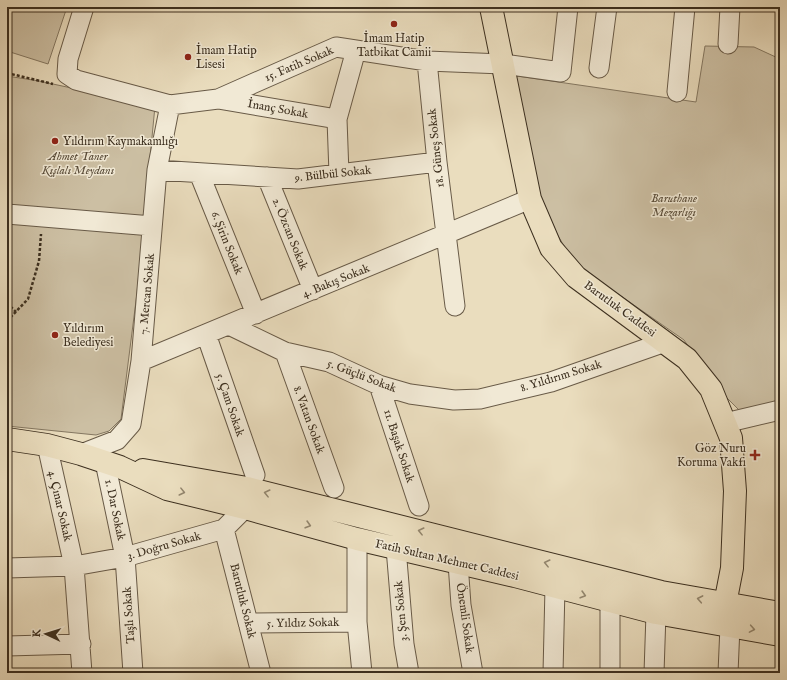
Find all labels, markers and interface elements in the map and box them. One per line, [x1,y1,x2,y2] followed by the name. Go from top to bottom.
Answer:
[389,19,399,29] marker: İmam Hatip Tatbikat Camii
[357,30,431,60] place label: İmam Hatip Tatbikat Camii
[196,42,257,72] place label: İmam Hatip Lisesi
[262,42,336,85] street label: 15. Fatih Sokak
[183,52,193,62] marker: İmam Hatip Lisesi
[246,95,310,122] street label: İnanç Sokak
[424,107,448,188] street label: 18. Güneş Sokak
[63,134,178,149] place label: Yıldırım Kaymakamlığı
[50,136,60,146] marker: Yıldırım Kaymakamlığı
[41,149,114,178] park label: Ahmet Taner Kışlalı Meydanı
[293,162,373,186] street label: 9. Bülbül Sokak
[651,191,697,221] park label: Baruthane Mezarlığı
[269,195,312,273] street label: 2. Özcan Sokak
[208,209,247,277] street label: 6. Şirin Sokak
[136,252,158,335] street label: 7. Mercan Sokak
[300,260,373,301] street label: 4. Bakış Sokak
[581,278,659,340] street label: Barutluk Caddesi
[63,321,113,350] place label: Yıldırım Belediyesi
[50,330,60,340] marker: Yıldırım Belediyesi
[325,356,399,396] street label: 5. Güçlü Sokak
[519,356,604,395] street label: 8. Yıldırım Sokak
[212,371,248,439] street label: 5. Çam Sokak
[290,384,328,456] street label: 8. Vatan Sokak
[380,407,418,485] street label: 11. Başak Sokak
[677,441,746,470] place label: Göz Nuru Koruma Vakfı
[749,449,761,461] marker: Göz Nuru Koruma Vakfı
[45,469,76,543] street label: 4. Çınar Sokak
[101,478,129,542] street label: 1. Dar Sokak
[179,488,185,496] one-way arrow
[264,489,270,497] one-way arrow
[304,520,311,529] one-way arrow
[417,527,424,535] one-way arrow
[125,528,203,564] street label: 3. Doğru Sokak
[374,536,520,584] street label: Fatih Sultan Mehmet Caddesi
[543,559,550,567] one-way arrow
[226,562,260,641] street label: Barutluk Sokak
[391,579,411,642] street label: 3. Şen Sokak
[453,582,478,655] street label: Önemli Sokak
[119,585,138,644] street label: Taşlı Sokak
[579,590,586,599] one-way arrow
[697,596,703,604] one-way arrow
[26,614,66,654] north arrow
[267,615,340,631] street label: 5. Yıldız Sokak
[748,625,755,633] one-way arrow
[30,628,44,638] text: K

